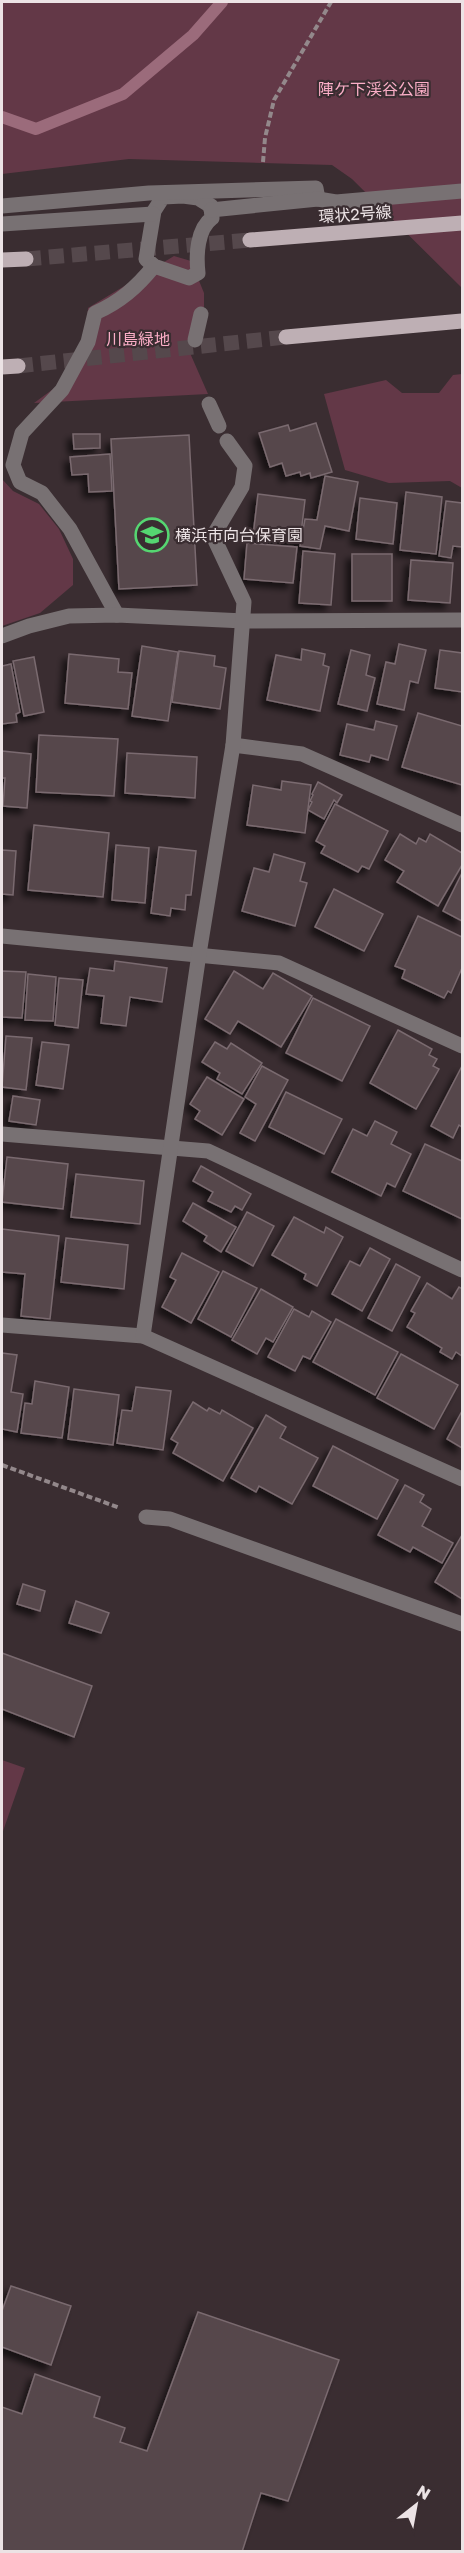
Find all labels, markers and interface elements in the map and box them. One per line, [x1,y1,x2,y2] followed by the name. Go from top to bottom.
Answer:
[318,79,430,99] park label: 陣ケ下渓谷公園
[318,201,392,227] street label: 環状2号線
[106,329,170,349] park label: 川島緑地
[134,517,170,553] school or university icon: 横浜市向台保育園
[175,525,303,545] place label: 横浜市向台保育園
[386,2475,446,2535] north arrow
[413,2480,434,2504] text: N

